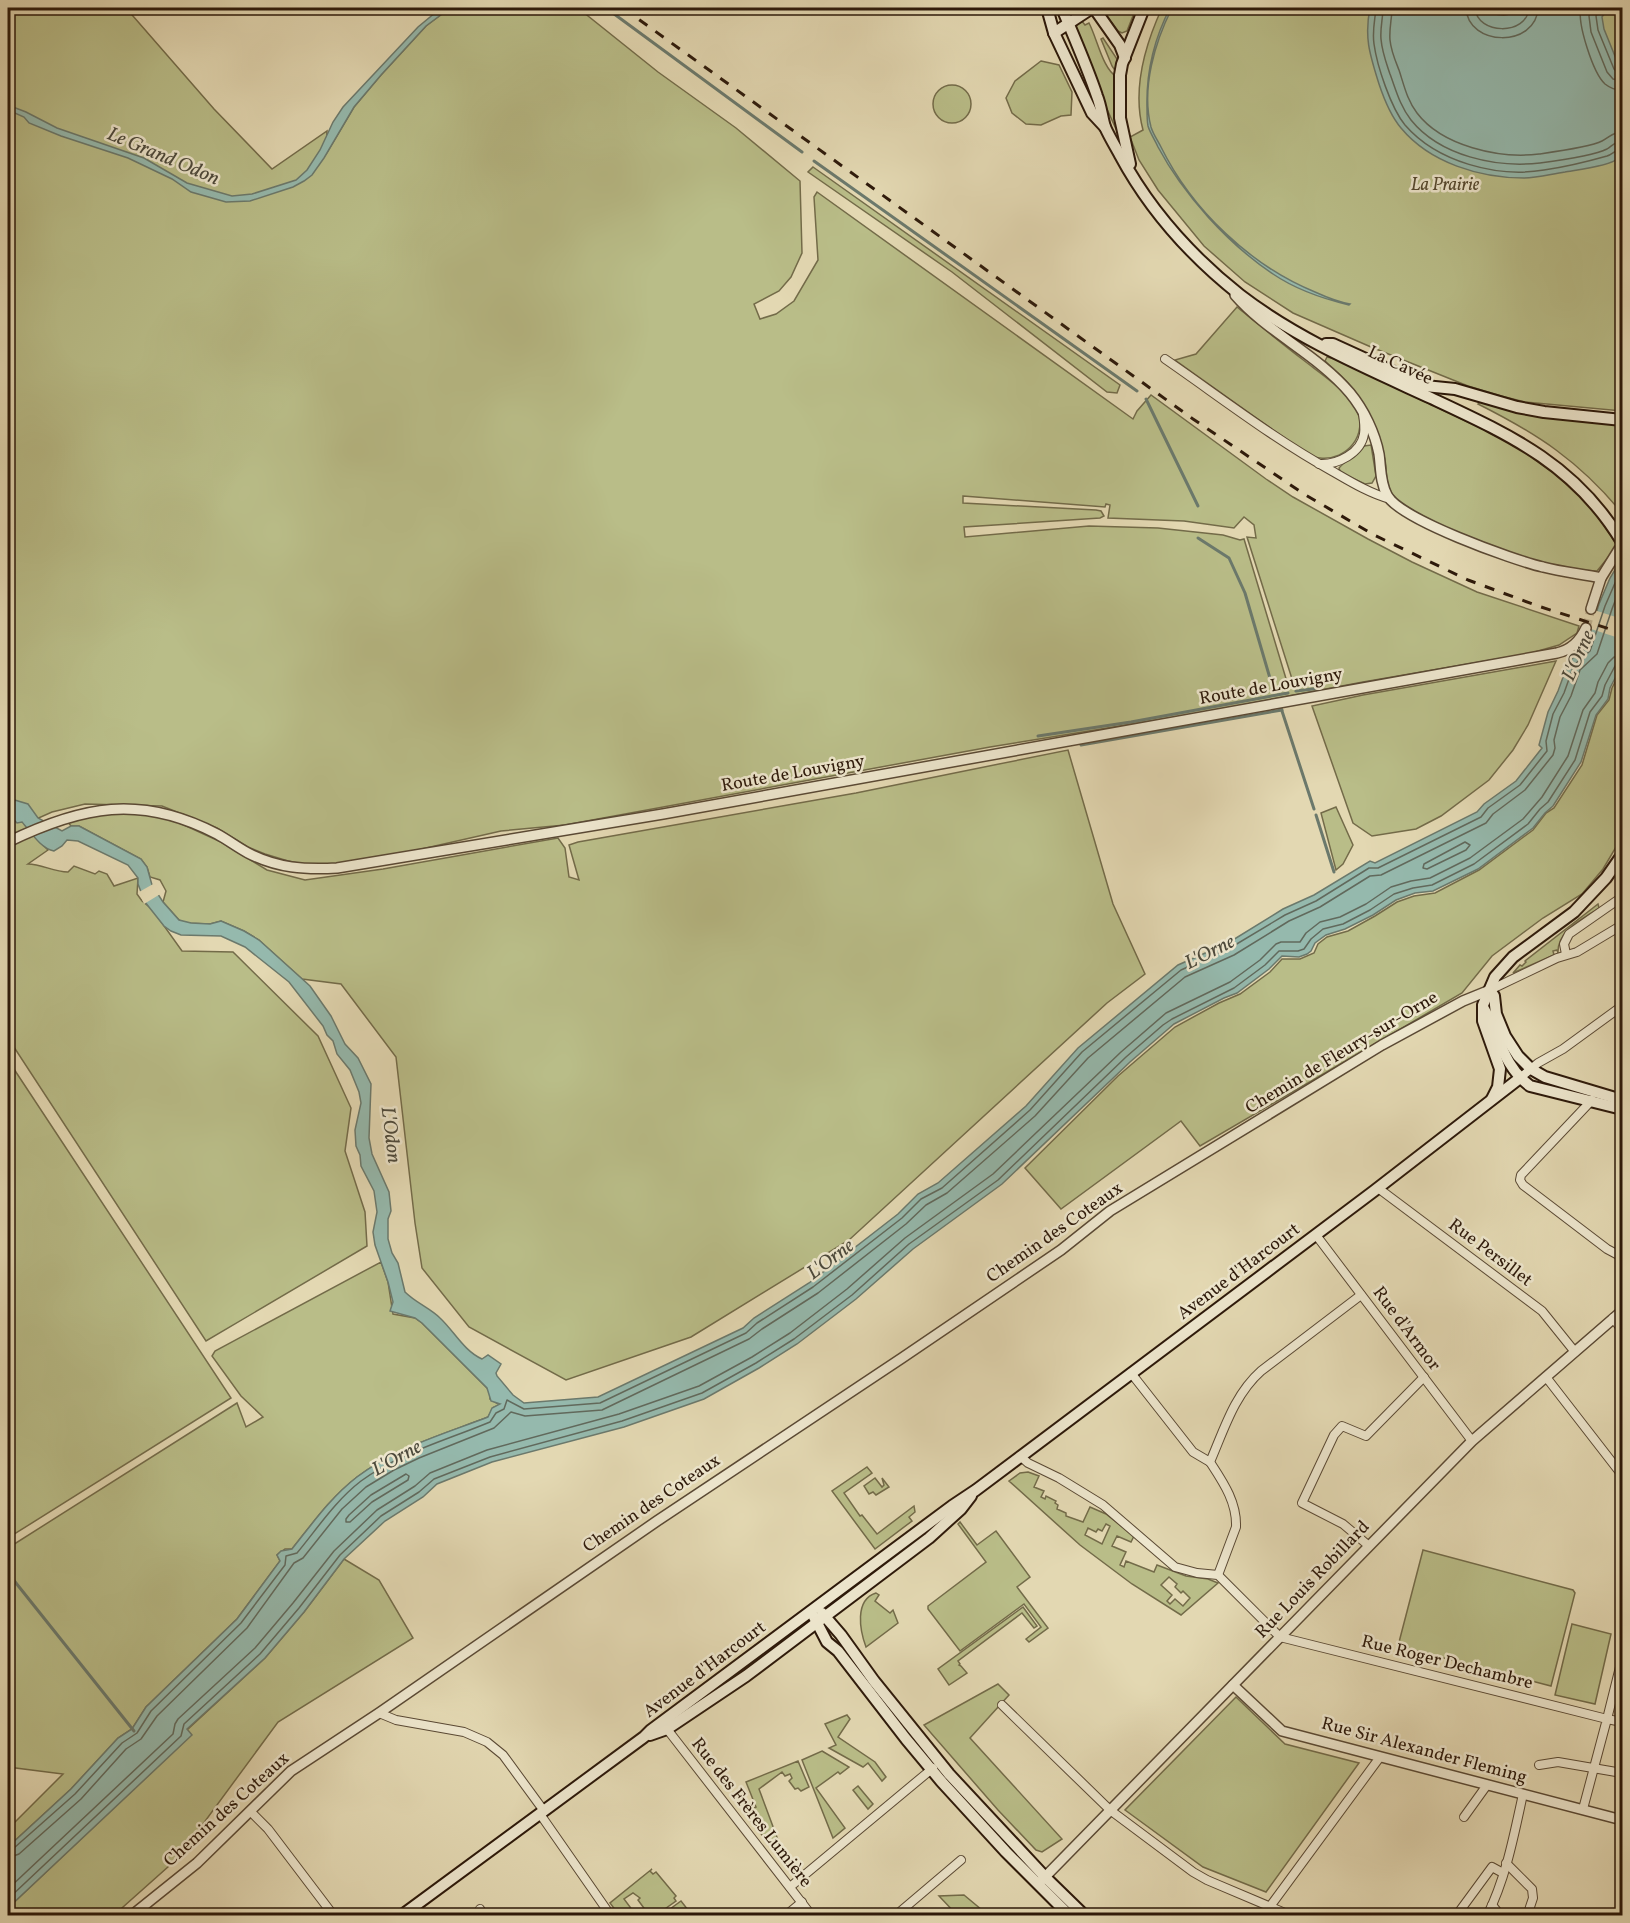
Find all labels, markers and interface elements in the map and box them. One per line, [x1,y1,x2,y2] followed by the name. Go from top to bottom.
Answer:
[103,121,223,193] water label: Le Grand Odon
[1411,173,1480,198] park label: La Prairie
[1363,340,1437,392] street label: La Cavée
[1555,625,1603,686] water label: L'Orne
[1197,662,1345,712] street label: Route de Louvigny
[719,749,867,799] street label: Route de Louvigny
[1180,928,1241,978] water label: L'Orne
[1241,985,1443,1121] street label: Chemin de Fleury-sur-Orne
[373,1105,407,1165] water label: L'Odon
[982,1177,1128,1289] street label: Chemin des Coteaux
[1443,1213,1537,1293] street label: Rue Persillet
[1172,1218,1306,1326] street label: Avenue d'Harcourt
[801,1232,861,1287] water label: L'Orne
[1366,1282,1446,1377] street label: Rue d'Armor
[367,1434,428,1484] water label: L'Orne
[578,1449,726,1559] street label: Chemin des Coteaux
[1250,1516,1376,1644] street label: Rue Louis Robillard
[638,1616,772,1724] street label: Avenue d'Harcourt
[1359,1630,1535,1696] street label: Rue Roger Dechambre
[1318,1712,1530,1790] street label: Rue Sir Alexander Fleming
[685,1733,817,1893] street label: Rue des Frères Lumière
[159,1747,295,1873] street label: Chemin des Coteaux

